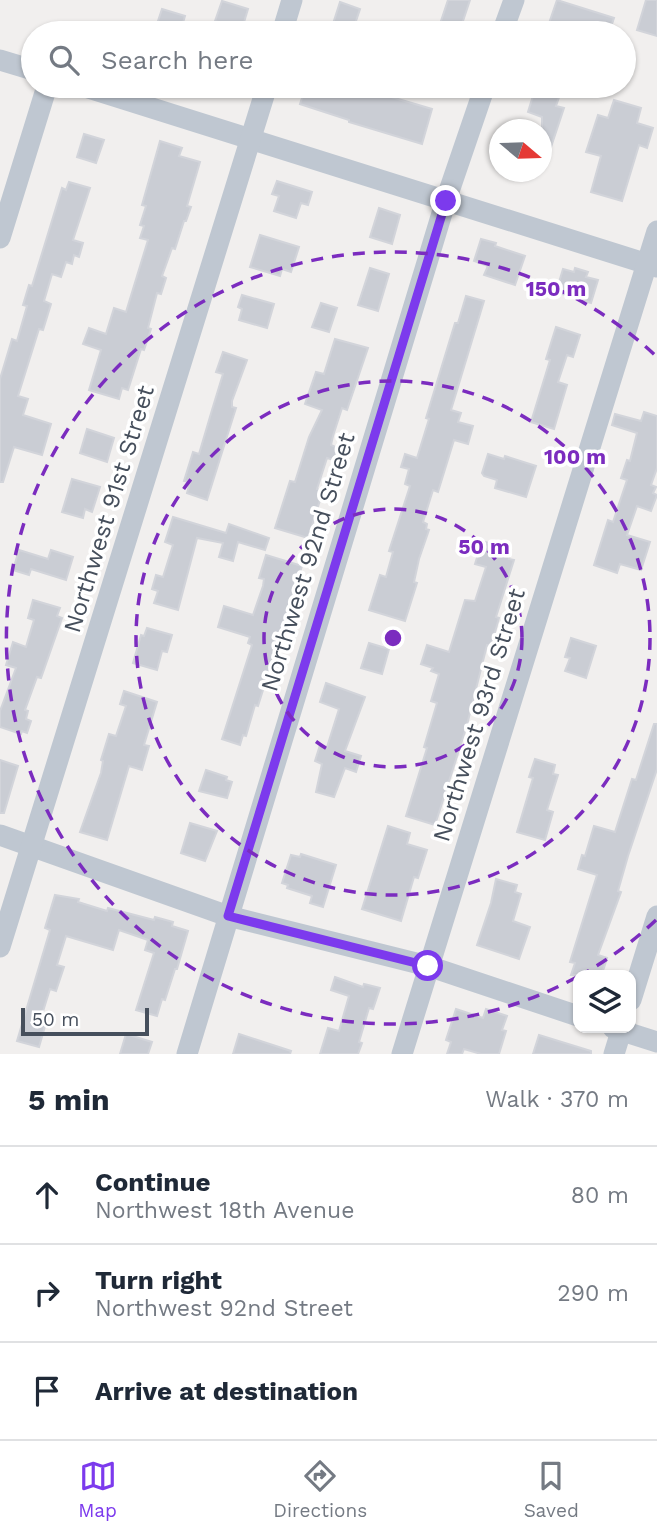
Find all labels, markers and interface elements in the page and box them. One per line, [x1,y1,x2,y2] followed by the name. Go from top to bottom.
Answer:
[21,21,636,98] search box
[45,41,83,79] icon: search
[101,45,253,75] text: Search here
[489,119,552,182] north arrow
[430,185,461,216] route end
[526,276,586,301] text: 150 m
[58,382,160,636] street label: Northwest 91st Street
[255,429,361,695] street label: Northwest 92nd Street
[544,444,606,469] text: 100 m
[458,534,510,559] text: 50 m
[427,585,531,845] street label: Northwest 93rd Street
[381,626,405,650] centre of rings
[412,950,443,981] route start
[573,970,636,1033] map controls
[573,970,636,1033] button: layers
[21,1005,149,1037] scale bar
[32,1008,79,1031] text: 50 m
[28,1082,110,1117] text: 5 min
[485,1086,629,1113] text: Walk · 370 m
[95,1167,211,1197] text: Continue
[28,1176,66,1214] icon: ahead
[571,1182,629,1209] text: 80 m
[95,1197,354,1224] text: Northwest 18th Avenue
[95,1265,222,1295] text: Turn right
[28,1274,66,1312] icon: right
[557,1280,629,1307] text: 290 m
[95,1295,353,1322] text: Northwest 92nd Street
[28,1372,66,1410] icon: arrive
[95,1376,358,1406] text: Arrive at destination
[78,1457,117,1522] tab: Map
[273,1457,367,1522] tab: Directions
[524,1457,579,1522] tab: Saved

